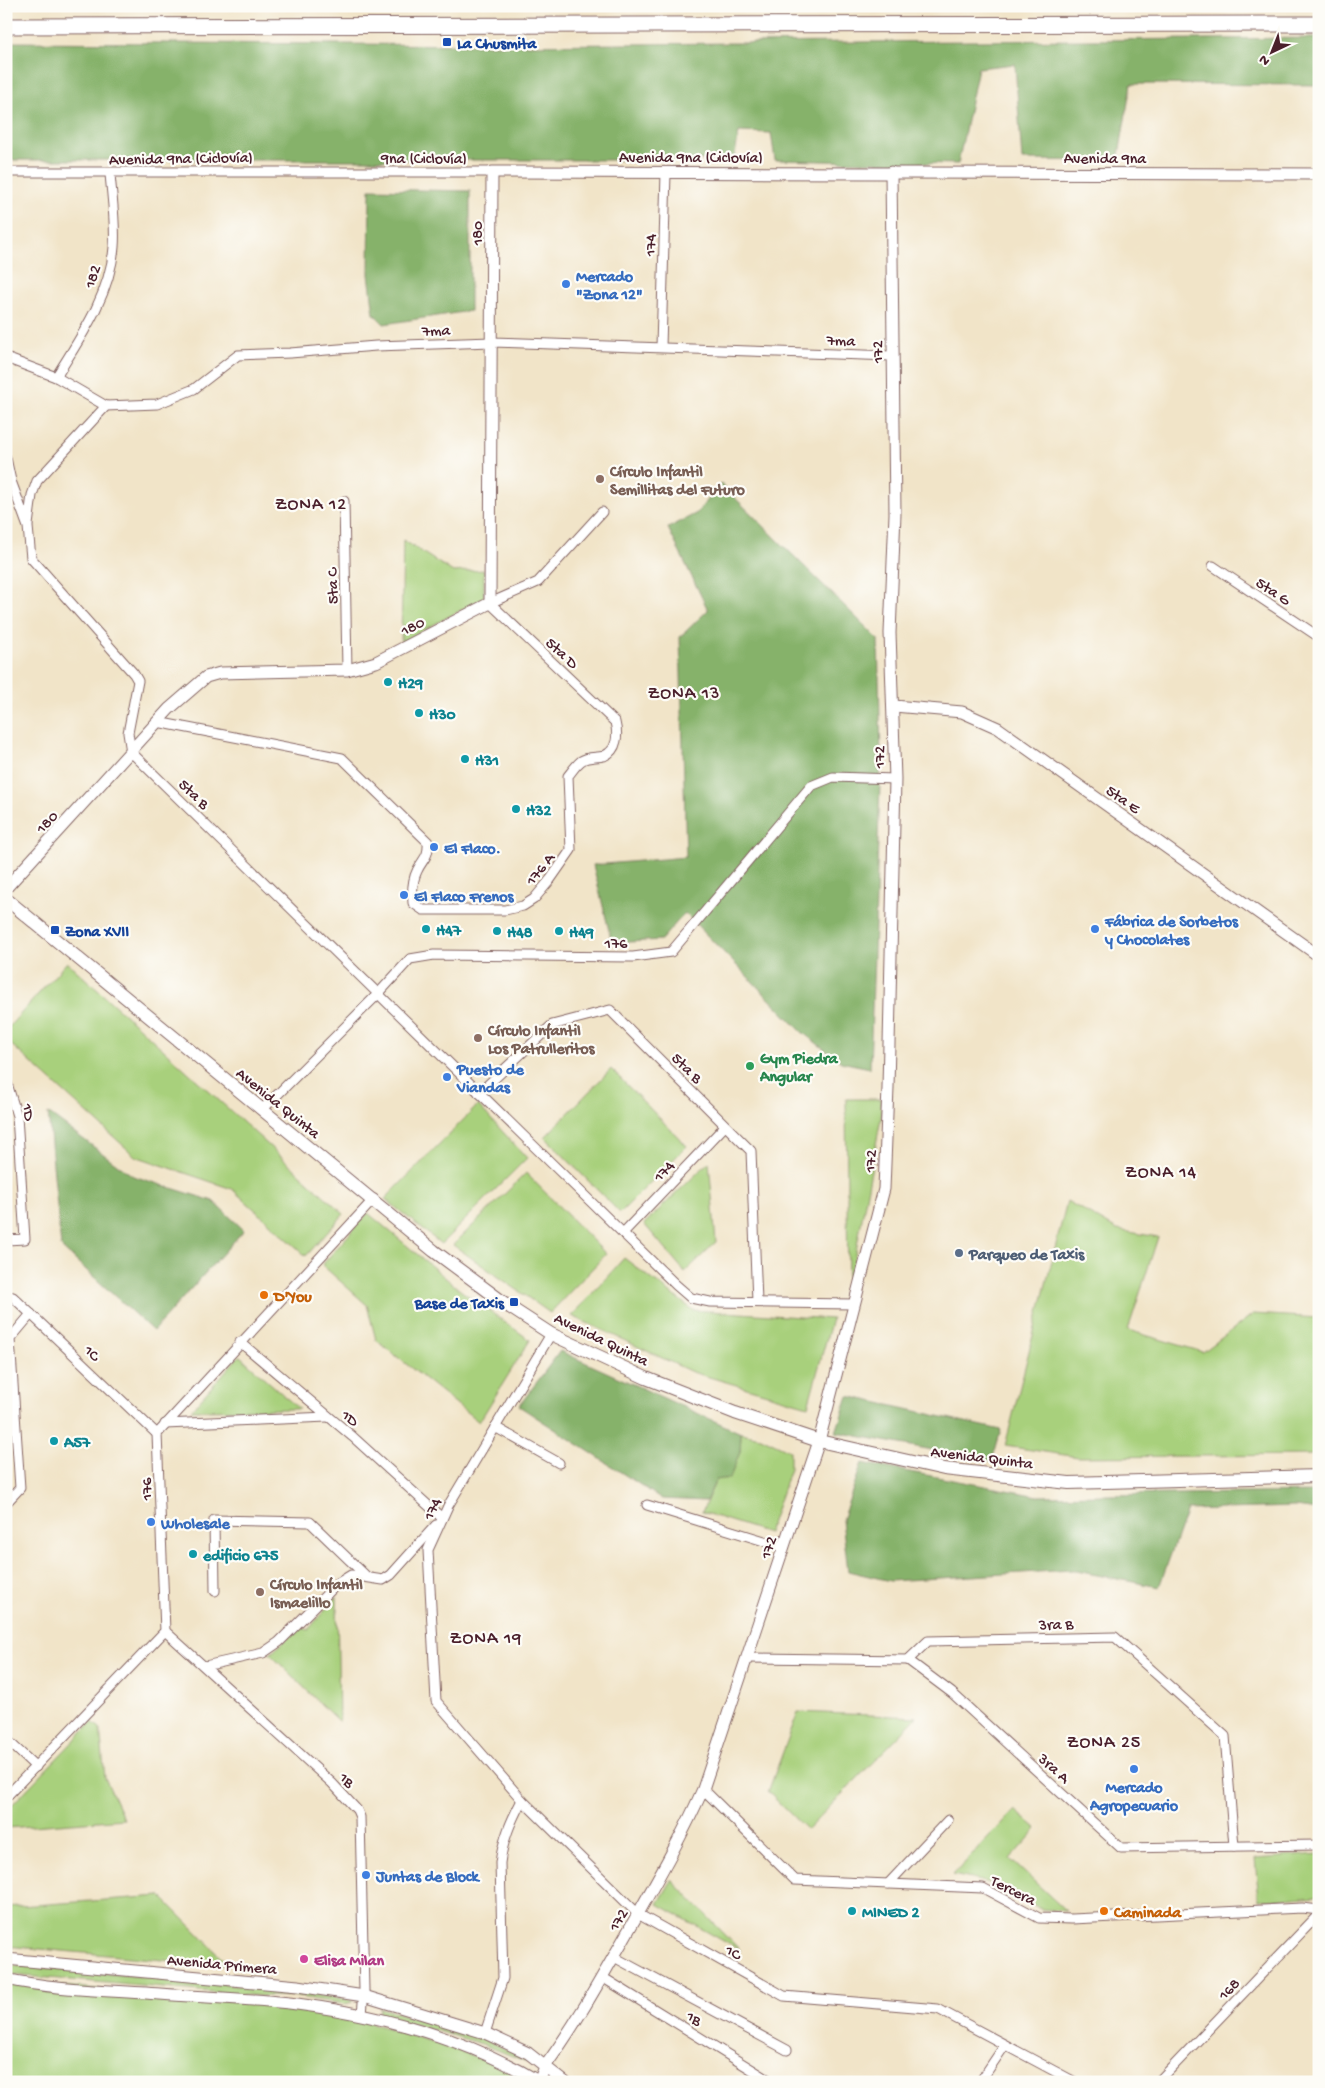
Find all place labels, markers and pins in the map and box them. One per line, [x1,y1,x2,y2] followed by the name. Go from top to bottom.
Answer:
[441,36,453,48] marker: La Chusmita
[457,36,538,55] place label: La Chusmita
[576,269,643,306] place label: Mercado "Zona 12"
[560,278,572,290] marker: Mercado "Zona 12"
[609,463,745,501] place label: Círculo Infantil Semillitas del Futuro
[594,473,606,485] marker: Círculo Infantil Semillitas del Futuro
[382,676,394,688] marker: H29
[398,676,423,695] place label: H29
[413,707,425,719] marker: H30
[429,707,456,726] place label: H30
[459,753,471,765] marker: H31
[475,753,499,772] place label: H31
[510,803,522,815] marker: H32
[526,803,551,822] place label: H32
[428,841,440,853] marker: El Flaco.
[444,841,501,860] place label: El Flaco.
[398,889,410,901] marker: El Flaco Frenos
[414,889,514,908] place label: El Flaco Frenos
[1104,914,1239,951] place label: Fábrica de Sorbetos y Chocolates
[420,923,432,935] marker: H47
[436,923,462,942] place label: H47
[1089,923,1101,935] marker: Fábrica de Sorbetos y Chocolates
[49,924,61,936] marker: Zona XVII
[65,924,129,943] place label: Zona XVII
[491,925,503,937] marker: H48
[507,925,533,944] place label: H48
[553,925,565,937] marker: H49
[569,925,594,944] place label: H49
[487,1022,596,1060] place label: Círculo Infantil Los Patrulleritos
[472,1032,484,1044] marker: Círculo Infantil Los Patrulleritos
[759,1051,839,1088] place label: Gym Piedra Angular
[744,1060,756,1072] marker: Gym Piedra Angular
[456,1062,524,1099] place label: Puesto de Viandas
[441,1071,453,1083] marker: Puesto de Viandas
[953,1247,965,1259] marker: Parqueo de Taxis
[968,1247,1085,1266] place label: Parqueo de Taxis
[258,1289,270,1301] marker: D'You
[272,1289,312,1308] place label: D'You
[414,1296,505,1315] place label: Base de Taxis
[508,1296,520,1308] marker: Base de Taxis
[48,1435,60,1447] marker: A57
[63,1435,91,1454] place label: A57
[145,1516,157,1528] marker: Wholesale
[160,1516,231,1535] place label: Wholesale
[202,1547,279,1567] place label: edificio 675
[187,1548,199,1560] marker: edificio 675
[269,1576,363,1614] place label: Círculo Infantil Ismaelillo
[254,1586,266,1598] marker: Círculo Infantil Ismaelillo
[1128,1763,1140,1775] marker: Mercado Agropecuario
[1089,1780,1179,1817] place label: Mercado Agropecuario
[360,1869,372,1881] marker: Juntas de Block
[375,1869,481,1888] place label: Juntas de Block
[846,1905,858,1917] marker: MINED 2
[862,1905,920,1924] place label: MINED 2
[1098,1905,1110,1917] marker: Caminada
[1113,1905,1182,1924] place label: Caminada
[298,1953,310,1965] marker: Elisa Milan
[314,1953,385,1972] place label: Elisa Milan

